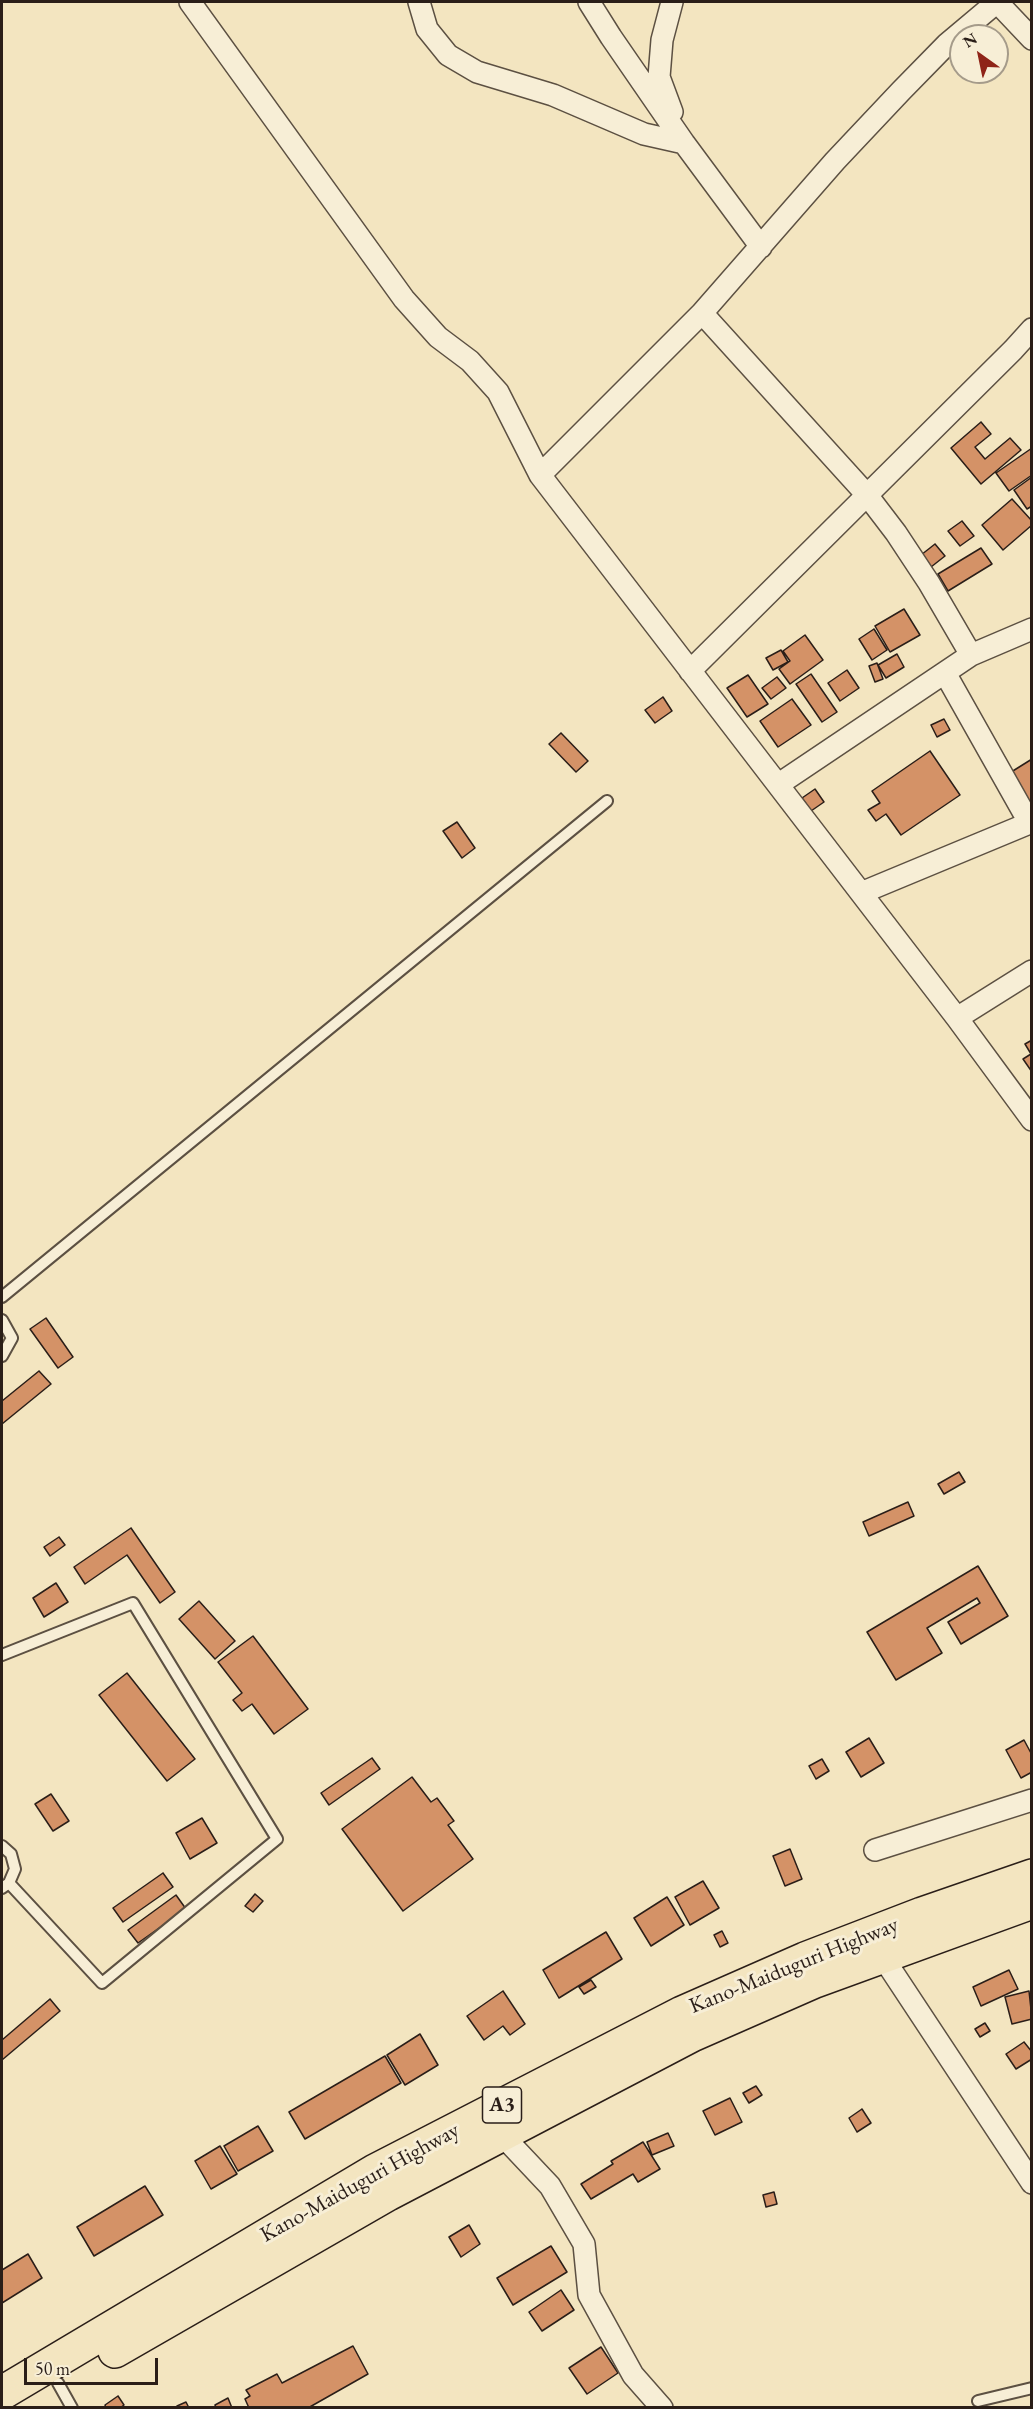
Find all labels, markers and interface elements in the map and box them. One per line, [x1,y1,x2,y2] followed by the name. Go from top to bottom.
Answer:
[949,24,1009,84] north arrow
[959,28,981,52] text: N
[686,1912,902,2020] street label: Kano-Maiduguri Highway
[482,2087,522,2123] road number: A3
[256,2117,464,2249] street label: Kano-Maiduguri Highway
[27,2346,160,2384] scale bar
[35,2357,70,2380] text: 50 m

